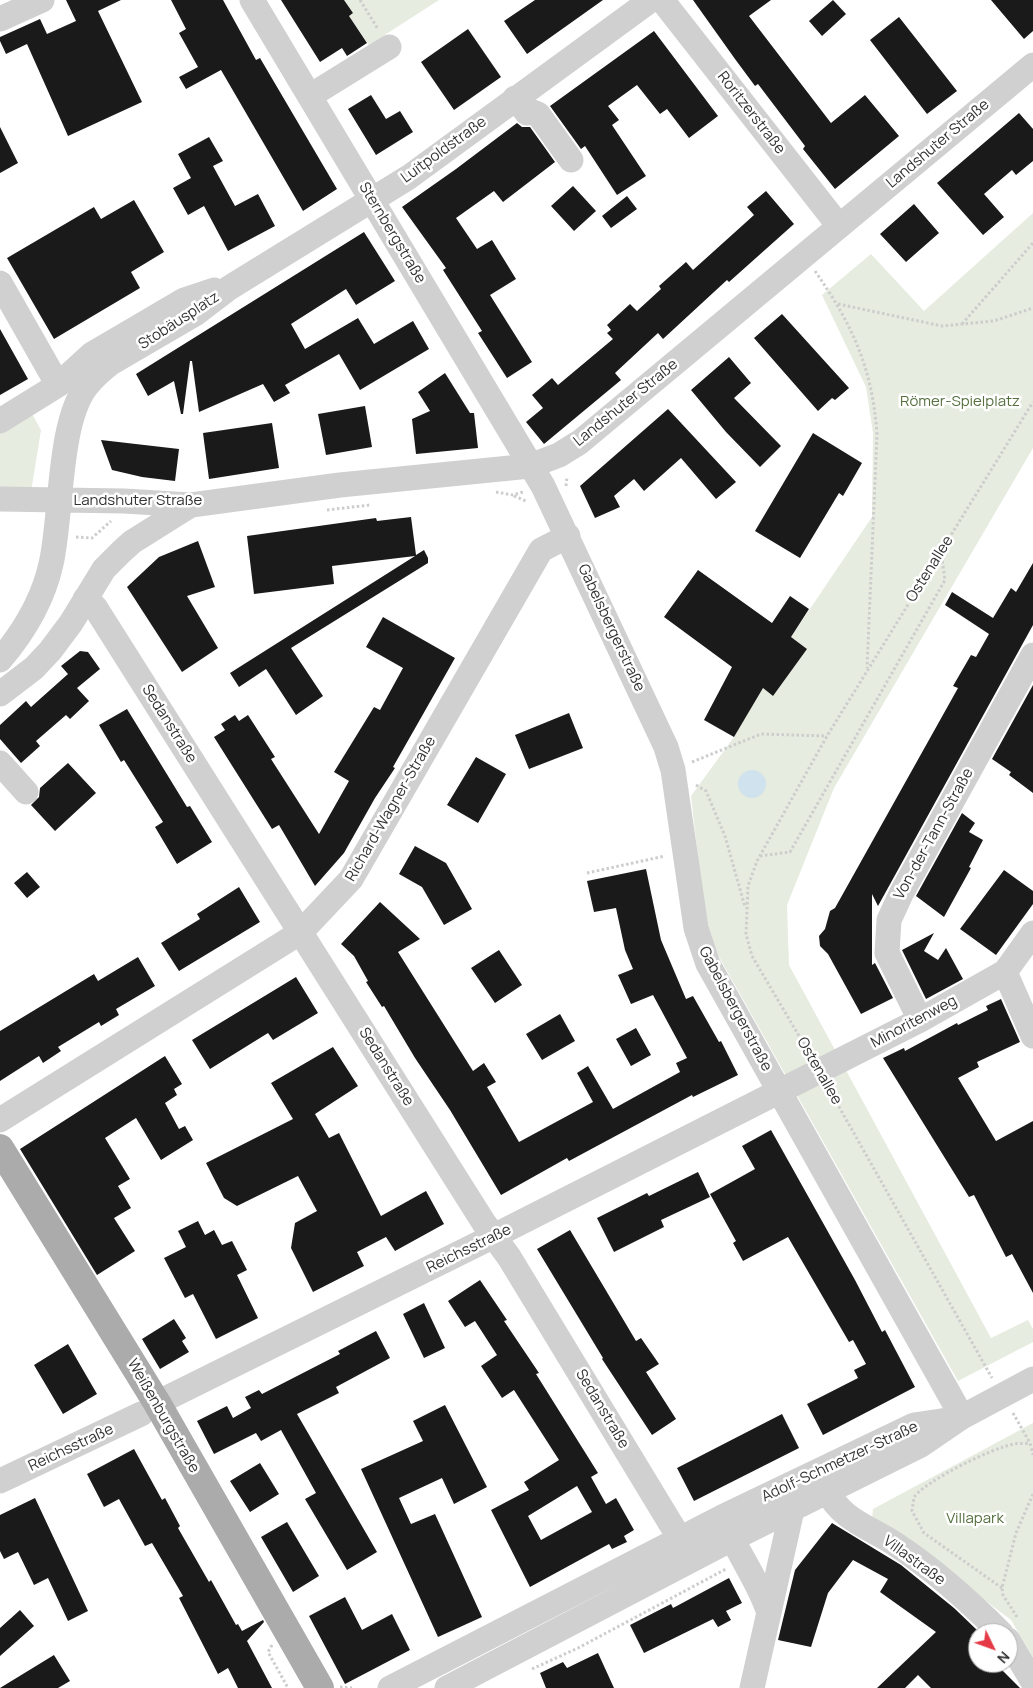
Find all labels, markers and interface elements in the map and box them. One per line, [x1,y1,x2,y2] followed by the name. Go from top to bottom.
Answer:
[713,68,789,158] street label: Roritzerstraße
[883,96,993,192] street label: Landshuter Straße
[398,113,490,187] street label: Luitpoldstraße
[355,179,429,287] street label: Sternbergstraße
[135,288,223,354] street label: Stobäusplatz
[570,355,682,451] street label: Landshuter Straße
[900,393,1020,411] park label: Römer-Spielplatz
[74,492,202,510] street label: Landshuter Straße
[903,533,957,605] street label: Ostenallee
[574,561,648,695] street label: Gabelsbergerstraße
[138,681,200,767] street label: Sedanstraße
[342,733,440,885] street label: Richard-Wagner-Straße
[890,765,978,903] street label: Von-der-Tann-Straße
[695,944,775,1074] street label: Gabelsbergerstraße
[868,992,960,1052] street label: Minoritenweg
[355,1024,417,1110] street label: Sedanstraße
[793,1034,845,1108] street label: Ostenallee
[424,1221,514,1277] street label: Reichsstraße
[123,1356,203,1476] street label: Weißenburgstraße
[571,1366,633,1452] street label: Sedanstraße
[759,1418,921,1506] street label: Adolf-Schmetzer-Straße
[26,1420,116,1476] street label: Reichsstraße
[946,1510,1004,1528] park label: Villapark
[879,1532,949,1590] street label: Villastraße
[968,1623,1018,1673] north arrow
[993,1648,1014,1668] text: N

